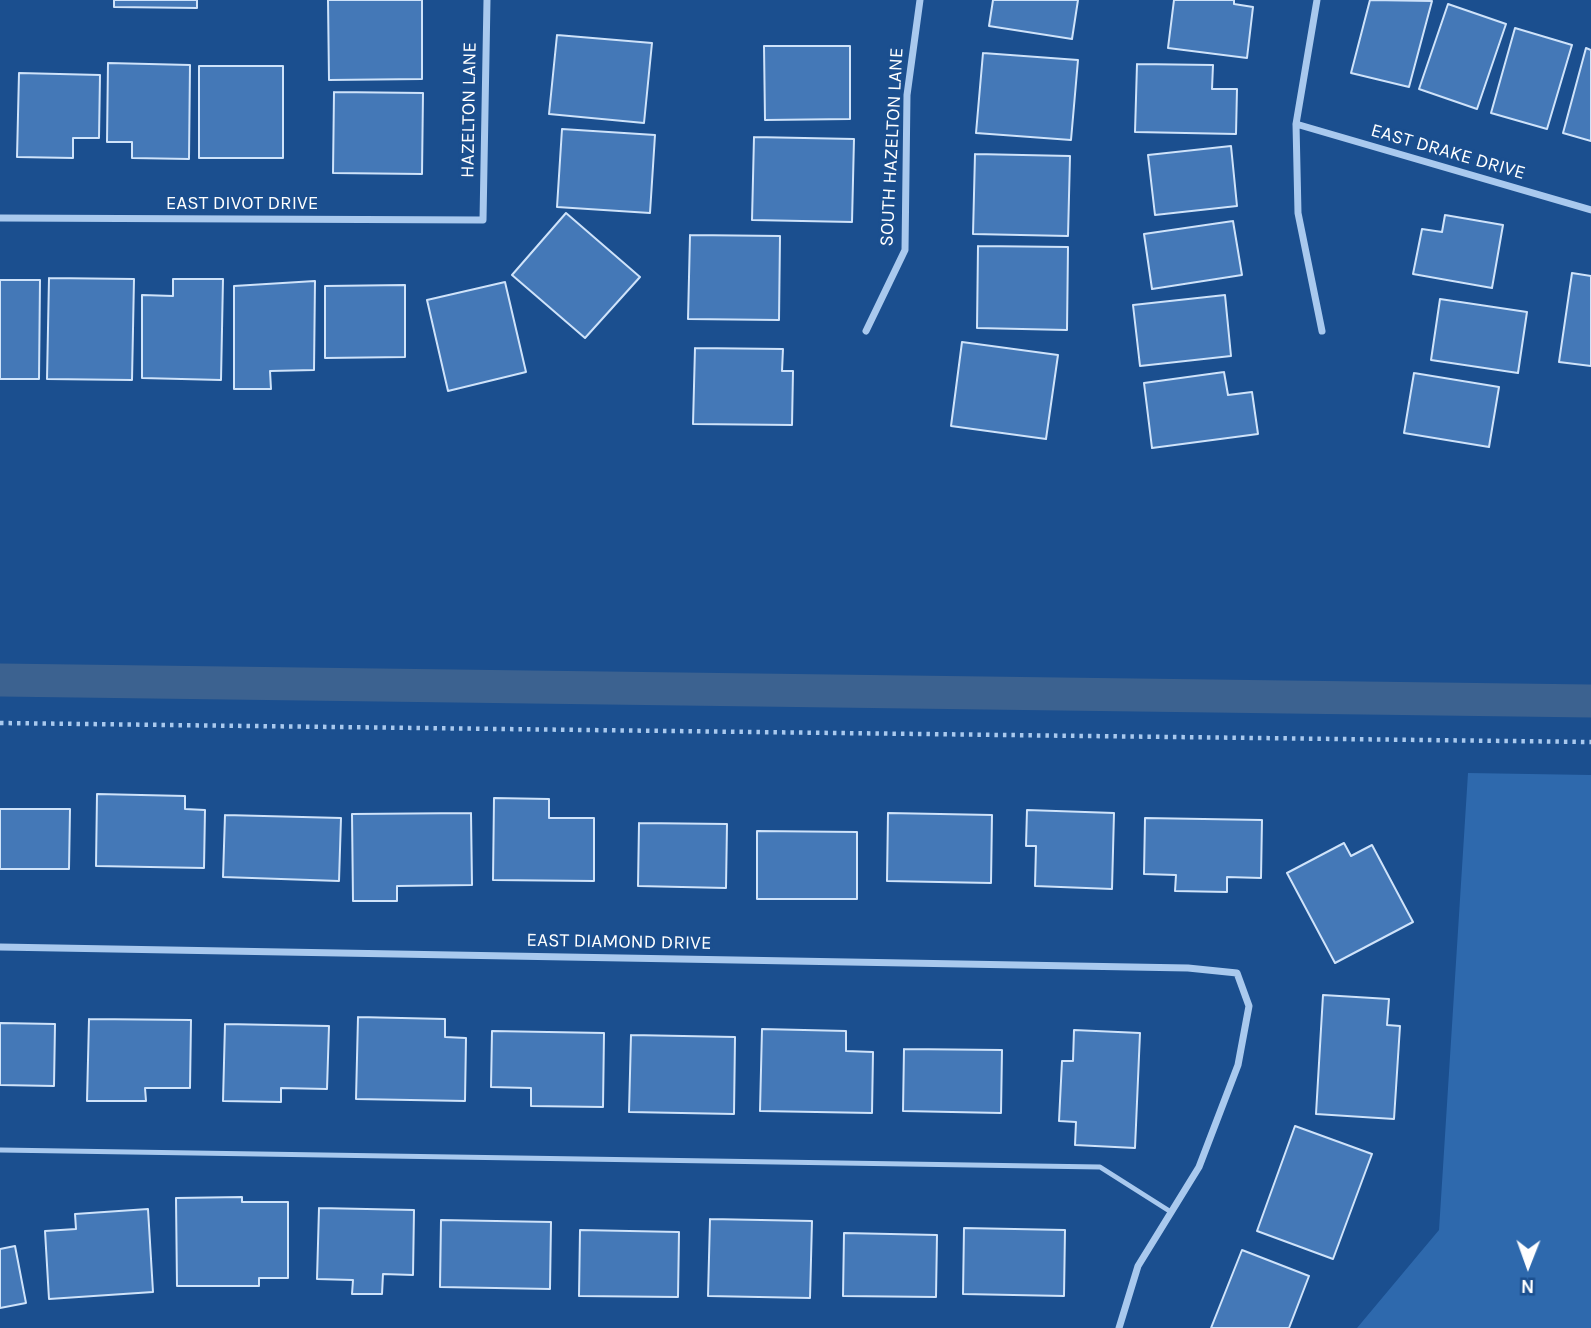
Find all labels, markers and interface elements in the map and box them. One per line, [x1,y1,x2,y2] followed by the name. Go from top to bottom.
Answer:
[456,42,482,178] street label: HAZELTON LANE
[875,47,909,247] street label: SOUTH HAZELTON LANE
[1368,119,1528,185] street label: EAST DRAKE DRIVE
[166,193,318,215] street label: EAST DIVOT DRIVE
[526,929,712,955] street label: EAST DIAMOND DRIVE
[1493,1230,1563,1300] north arrow
[1521,1275,1535,1297] text: N

